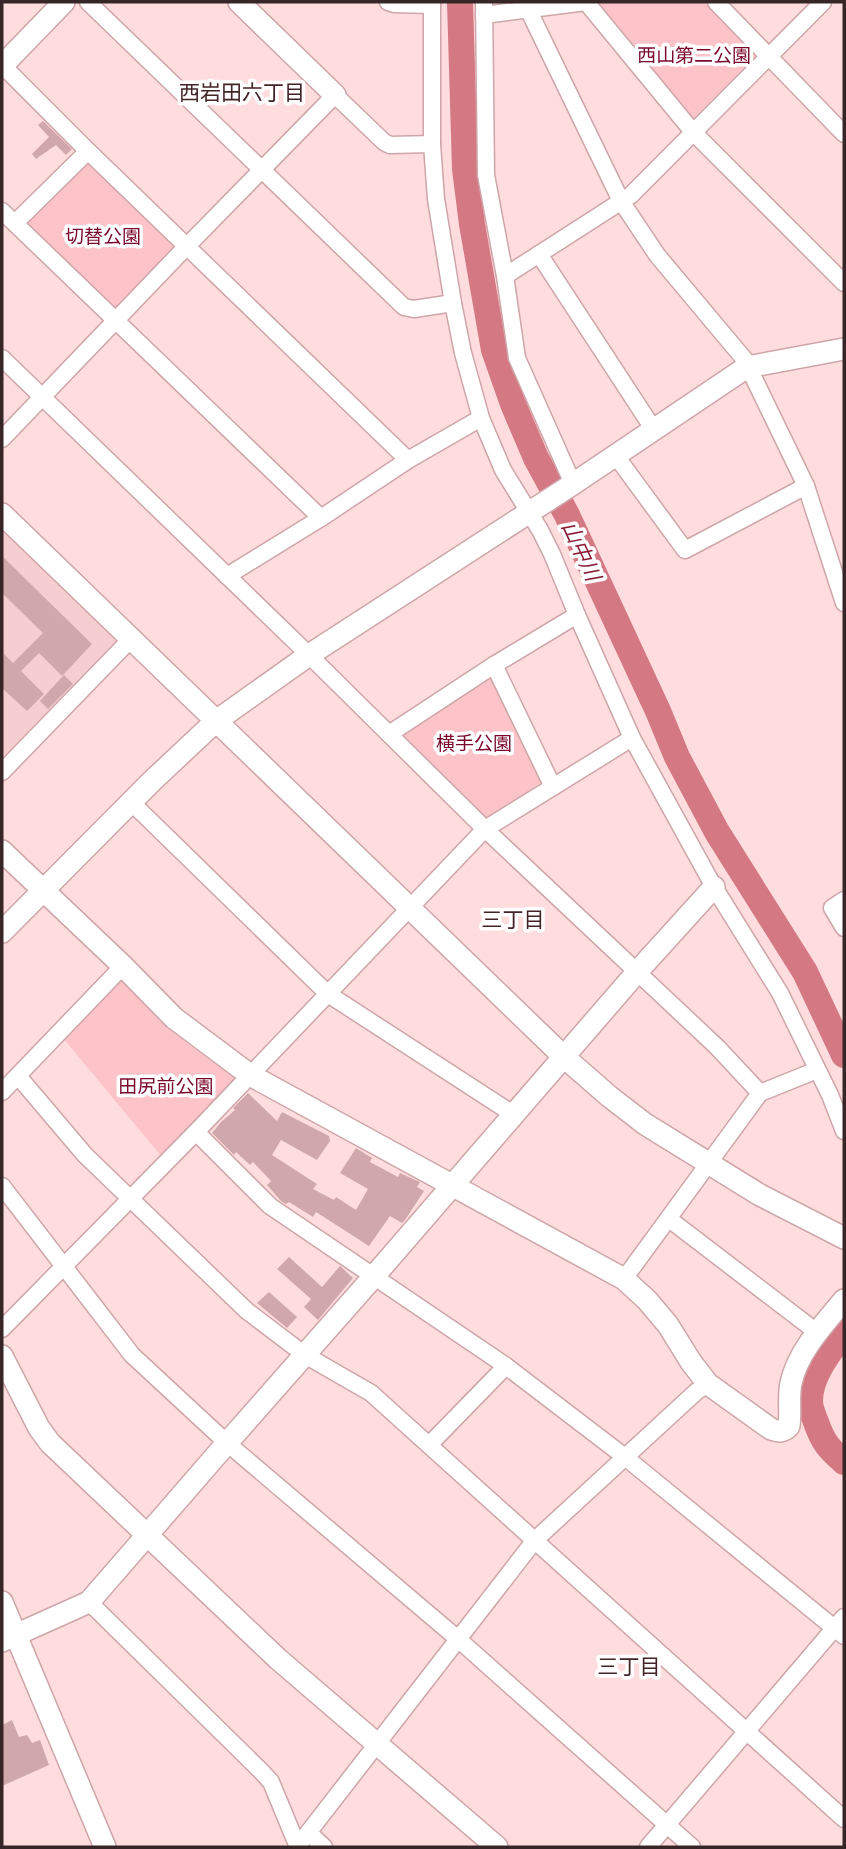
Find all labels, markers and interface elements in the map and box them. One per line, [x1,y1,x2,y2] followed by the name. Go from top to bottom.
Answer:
[637,44,751,66] park label: 西山第二公園
[179,81,305,105] district label: 西岩田六丁目
[65,225,141,247] park label: 切替公園
[557,517,606,586] water label: 山中川
[436,732,512,754] park label: 横手公園
[482,908,545,932] district label: 三丁目
[118,1075,214,1097] park label: 田尻前公園
[598,1655,661,1679] district label: 三丁目

